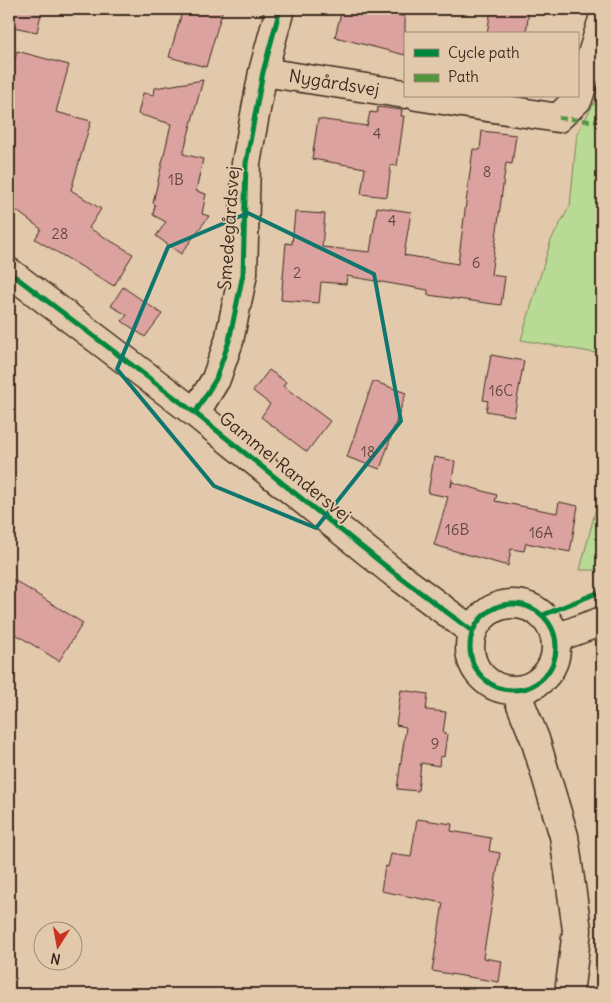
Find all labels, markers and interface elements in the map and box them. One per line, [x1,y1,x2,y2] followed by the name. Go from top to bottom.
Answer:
[404,32,578,98] legend
[448,43,520,62] text: Cycle path
[287,64,381,101] street label: Nygårdsvej
[448,67,479,86] text: Path
[373,124,382,143] house number: 4
[483,162,491,181] house number: 8
[213,165,244,291] street label: Smedegårdsvej
[168,170,184,189] house number: 1B
[388,211,397,230] house number: 4
[52,224,68,243] house number: 28
[472,253,480,272] house number: 6
[293,263,301,282] house number: 2
[489,381,513,400] house number: 16C
[215,406,356,527] street label: Gammel Randersvej
[361,442,375,461] house number: 18
[445,520,469,539] house number: 16B
[529,523,553,542] house number: 16A
[431,734,439,753] house number: 9
[32,920,82,970] north arrow
[49,949,62,969] text: N

